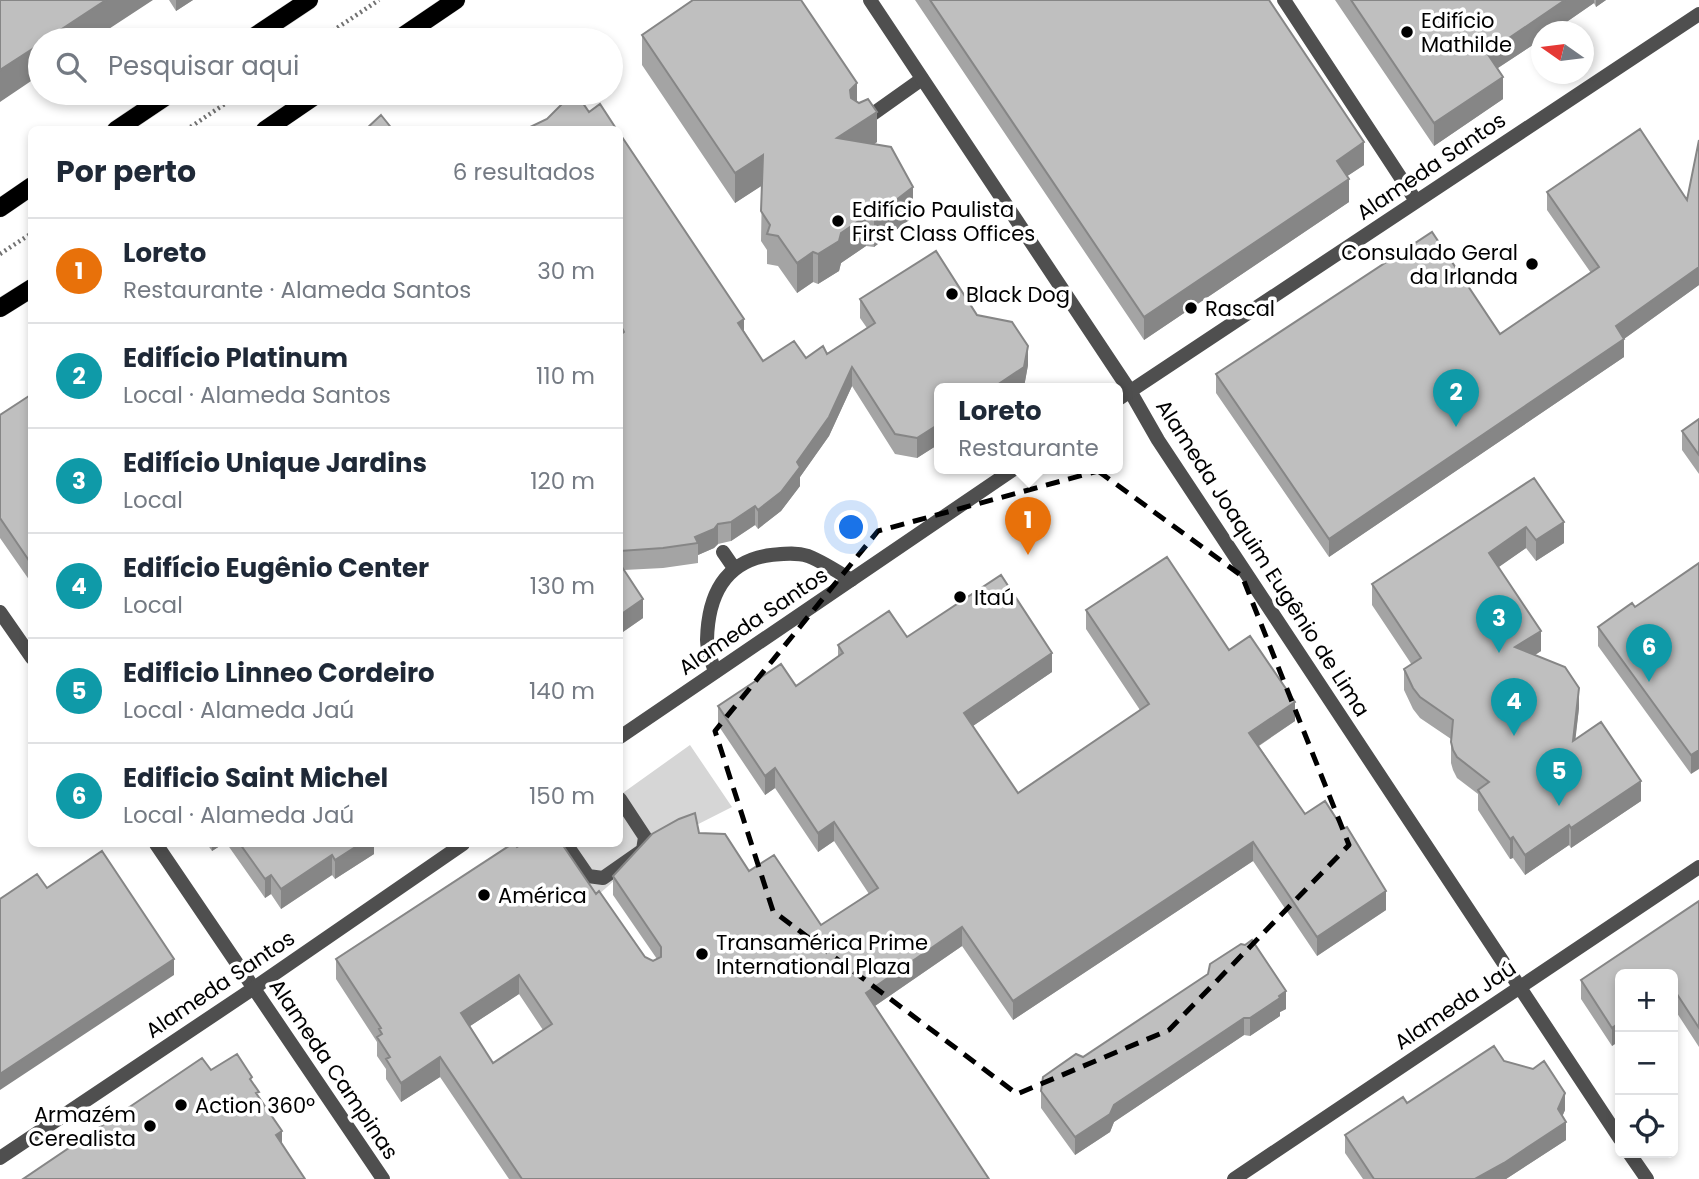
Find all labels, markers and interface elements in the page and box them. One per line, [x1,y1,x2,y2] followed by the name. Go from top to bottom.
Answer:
[1421,6,1512,59] place label: Edifício Mathilde
[1531,21,1594,84] north arrow
[1399,24,1415,40] marker: Edifício Mathilde
[28,28,623,105] search box
[52,48,90,86] icon: search
[108,48,299,84] text: Pesquisar aqui
[1351,105,1511,227] street label: Alameda Santos
[56,150,196,193] text: Por perto
[453,156,595,188] text: 6 resultados
[852,195,1035,248] place label: Edifício Paulista First Class Offices
[830,213,846,229] marker: Edifício Paulista First Class Offices
[123,235,206,271] text: Loreto
[1341,238,1518,291] place label: Consulado Geral da Irlanda
[75,255,83,287] text: 1
[537,255,595,287] text: 30 m
[1524,256,1540,272] marker: Consulado Geral da Irlanda
[123,274,471,306] text: Restaurante · Alameda Santos
[966,280,1070,309] place label: Black Dog
[944,286,960,302] marker: Black Dog
[1205,294,1275,323] place label: Rascal
[1183,300,1199,316] marker: Rascal
[123,340,348,376] text: Edifício Platinum
[72,360,86,392] text: 2
[536,360,595,392] text: 110 m
[1433,369,1479,427] pin: 2
[123,379,391,411] text: Local · Alameda Santos
[934,383,1123,474] popup
[958,393,1042,429] text: Loreto
[1149,394,1377,722] street label: Alameda Joaquim Eugênio de Lima
[958,432,1099,464] text: Restaurante
[123,445,427,481] text: Edifício Unique Jardins
[72,465,86,497] text: 3
[530,465,595,497] text: 120 m
[123,484,183,516] text: Local
[1005,497,1051,555] pin: 1
[834,510,868,544] your location
[123,550,429,586] text: Edifício Eugênio Center
[673,560,833,682] street label: Alameda Santos
[71,570,87,602] text: 4
[530,570,595,602] text: 130 m
[974,583,1014,612] place label: Itaú
[123,589,183,621] text: Local
[952,589,968,605] marker: Itaú
[1476,595,1522,653] pin: 3
[1626,624,1672,682] pin: 6
[123,655,435,691] text: Edificio Linneo Cordeiro
[72,675,86,707] text: 5
[529,675,595,707] text: 140 m
[1491,678,1537,736] pin: 4
[123,694,354,726] text: Local · Alameda Jaú
[1536,748,1582,806] pin: 5
[123,760,388,796] text: Edificio Saint Michel
[72,780,86,812] text: 6
[529,780,595,812] text: 150 m
[123,799,354,831] text: Local · Alameda Jaú
[498,881,587,910] place label: América
[476,887,492,903] marker: América
[140,923,300,1045] street label: Alameda Santos
[716,928,928,981] place label: Transamérica Prime International Plaza
[694,946,710,962] marker: Transamérica Prime International Plaza
[1388,954,1522,1056] street label: Alameda Jaú
[1615,969,1678,1158] map controls
[1615,969,1678,1032] button: +
[263,973,405,1165] street label: Alameda Campinas
[1615,1032,1678,1095] button: −
[195,1091,315,1120] place label: Action 360º
[1615,1095,1678,1158] button: locate
[173,1097,189,1113] marker: Action 360º
[29,1100,136,1153] place label: Armazém Cerealista
[142,1118,158,1134] marker: Armazém Cerealista

